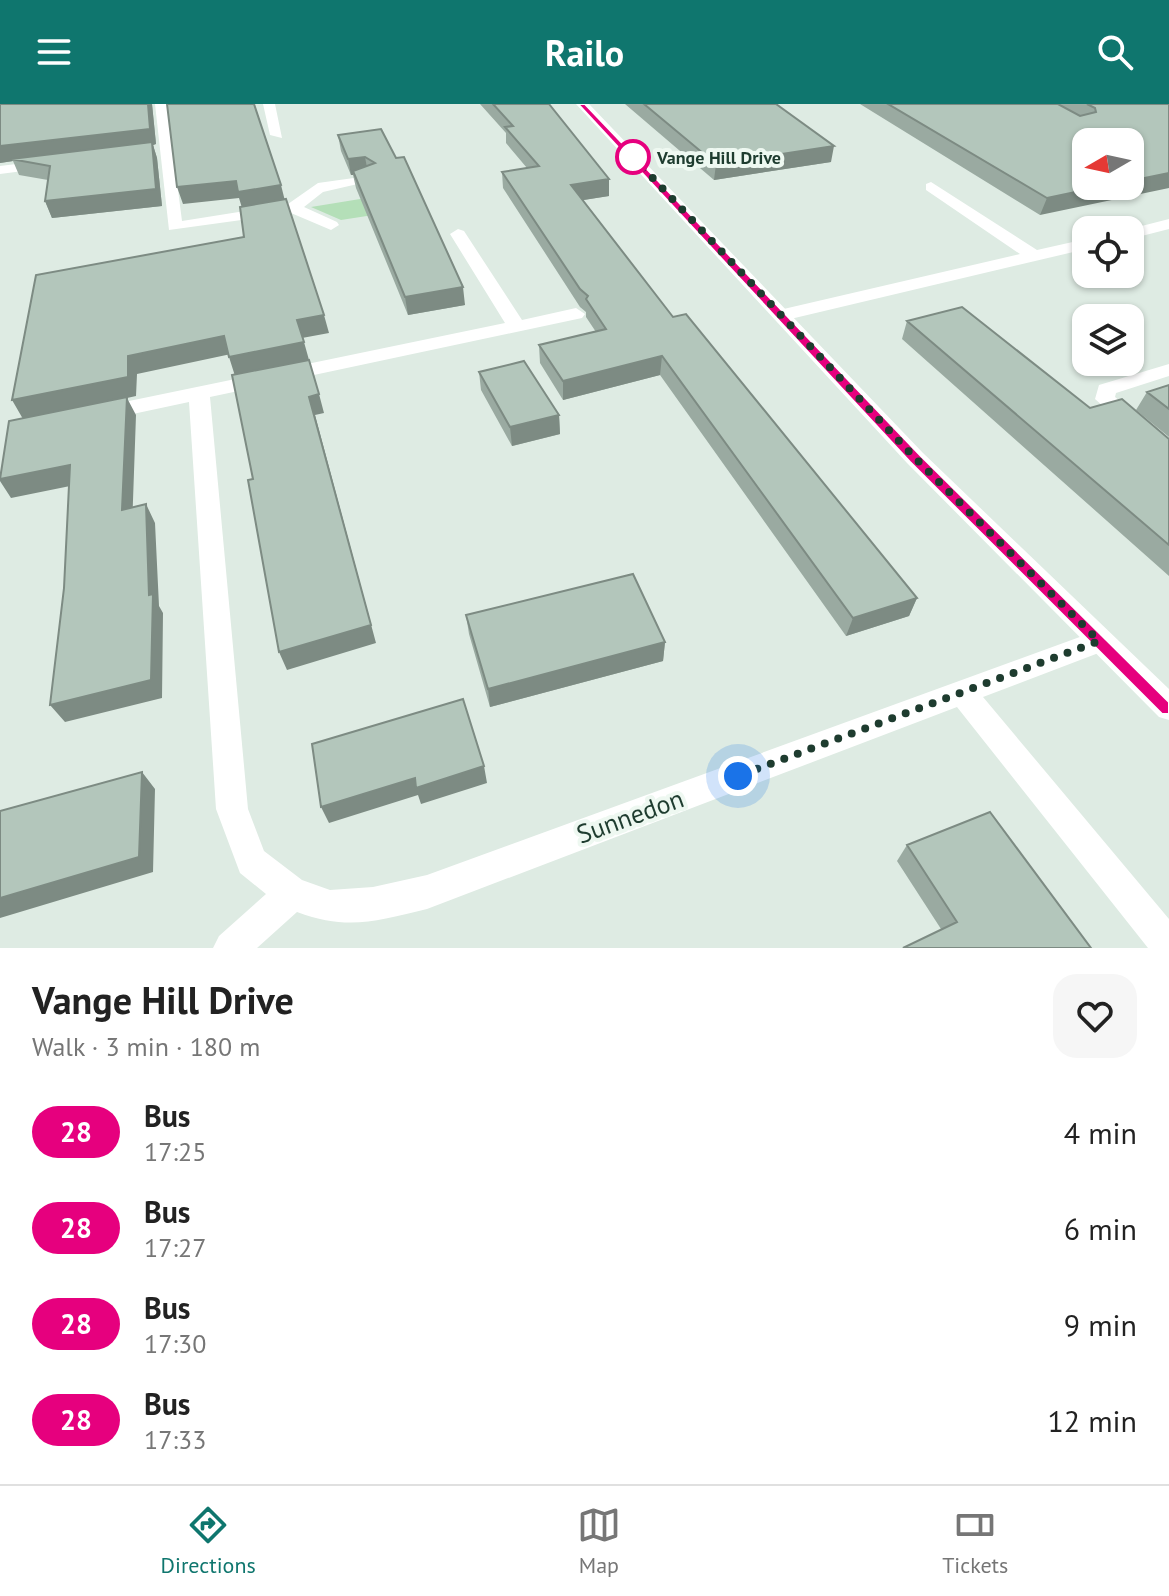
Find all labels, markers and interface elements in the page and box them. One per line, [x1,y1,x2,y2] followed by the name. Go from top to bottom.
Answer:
[545,29,624,76] text: Railo
[32,30,76,74] icon: menu
[1093,30,1137,74] icon: search
[1072,128,1144,200] north arrow
[1072,128,1144,376] map controls
[616,140,650,174] marker: Vange Hill Drive
[656,146,781,169] place label: Vange Hill Drive
[1072,216,1144,288] button: locate
[1072,304,1144,376] button: layers
[718,756,758,796] your location
[572,781,688,851] street label: Sunnedon
[1053,974,1137,1058] button: heart
[32,975,294,1024] text: Vange Hill Drive
[32,1030,260,1063] text: Walk · 3 min · 180 m
[144,1096,191,1135] text: Bus
[60,1113,92,1150] text: 28
[1064,1113,1137,1152] text: 4 min
[144,1135,206,1168] text: 17:25
[144,1192,191,1231] text: Bus
[60,1209,92,1246] text: 28
[1064,1209,1137,1248] text: 6 min
[144,1231,206,1264] text: 17:27
[144,1288,191,1327] text: Bus
[60,1305,92,1342] text: 28
[1064,1305,1137,1344] text: 9 min
[144,1327,206,1360] text: 17:30
[144,1384,191,1423] text: Bus
[60,1401,92,1438] text: 28
[1047,1401,1137,1440] text: 12 min
[144,1423,206,1456] text: 17:33
[161,1503,256,1579] tab: Directions
[577,1503,621,1579] tab: Map
[942,1503,1008,1579] tab: Tickets

